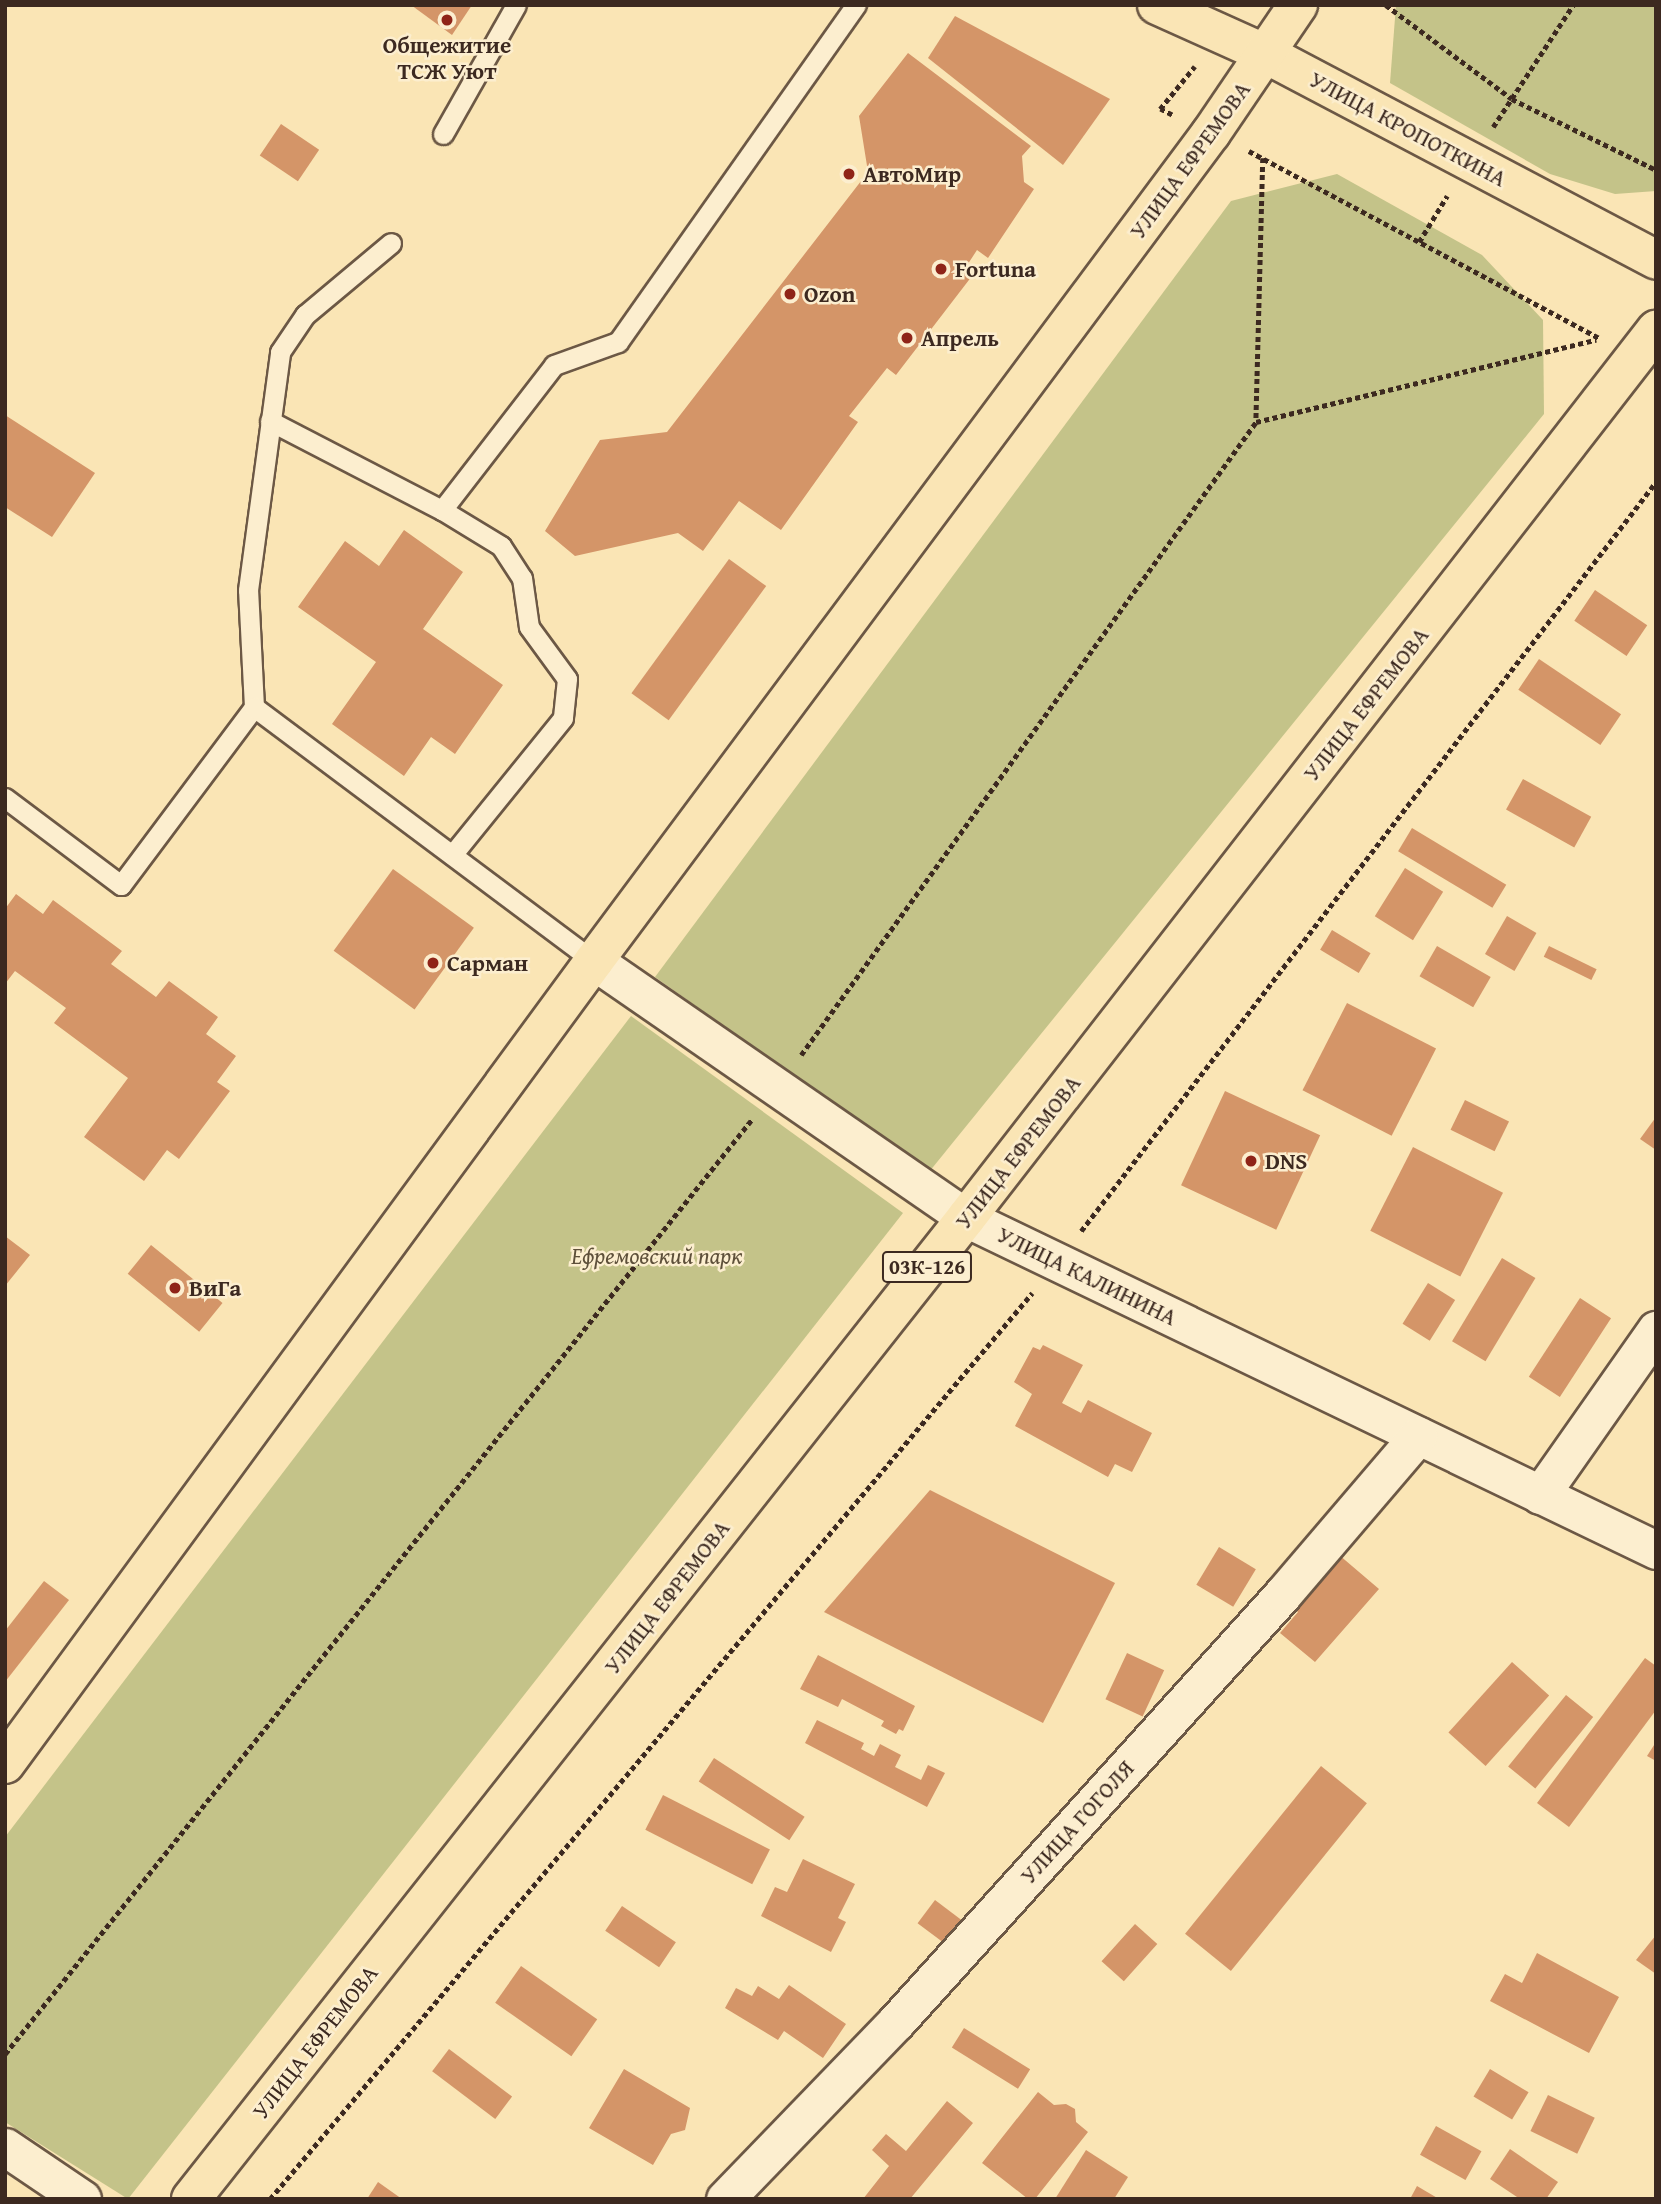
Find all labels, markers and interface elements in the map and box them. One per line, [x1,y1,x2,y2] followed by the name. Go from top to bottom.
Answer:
[439,12,455,28] marker: Общежитие ТСЖ Уют
[383,31,511,85] place label: Общежитие ТСЖ Уют
[1305,65,1511,193] street label: УЛИЦА КРОПОТКИНА
[1124,76,1256,244] street label: УЛИЦА ЕФРЕМОВА
[863,160,961,188] place label: АвтоМир
[841,166,857,182] marker: АвтоМир
[955,255,1036,283] place label: Fortuna
[933,261,949,277] marker: Fortuna
[804,280,855,308] place label: Ozon
[782,286,798,302] marker: Ozon
[921,324,999,352] place label: Апрель
[899,330,915,346] marker: Апрель
[1297,622,1435,786] street label: УЛИЦА ЕФРЕМОВА
[447,949,528,977] place label: Сарман
[425,955,441,971] marker: Сарман
[949,1070,1087,1234] street label: УЛИЦА ЕФРЕМОВА
[1265,1147,1307,1175] place label: DNS
[1243,1153,1259,1169] marker: DNS
[993,1221,1181,1331] street label: УЛИЦА КАЛИНИНА
[571,1242,743,1270] park label: Ефремовский парк
[881,1250,972,1284] road number: 03К-126
[189,1274,241,1302] place label: ВиГа
[167,1280,183,1296] marker: ВиГа
[598,1515,736,1679] street label: УЛИЦА ЕФРЕМОВА
[1014,1755,1140,1889] street label: УЛИЦА ГОГОЛЯ
[246,1960,384,2124] street label: УЛИЦА ЕФРЕМОВА

